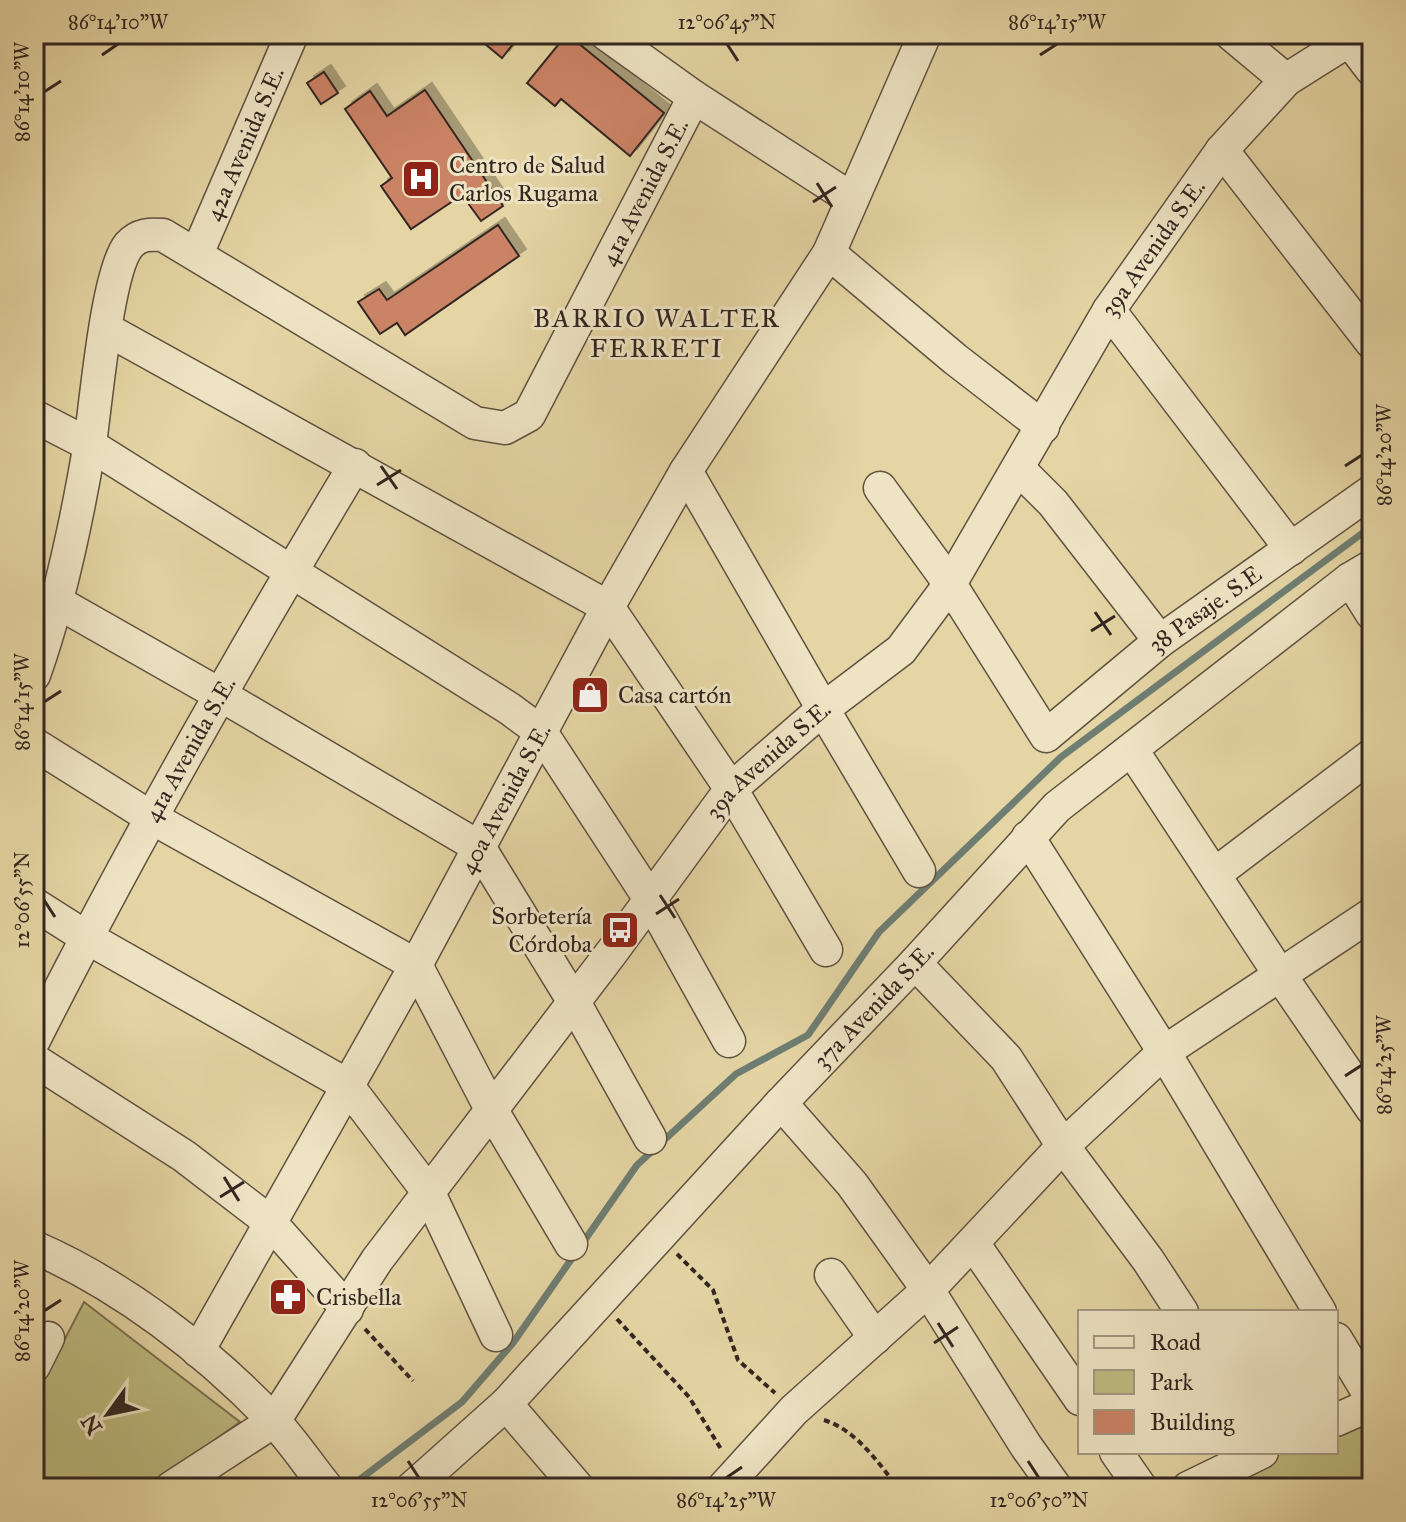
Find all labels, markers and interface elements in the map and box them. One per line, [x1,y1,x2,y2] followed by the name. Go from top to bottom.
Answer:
[68,10,169,34] text: 86°14'10"W
[678,10,776,34] text: 12°06'45"N
[1008,10,1107,34] text: 86°14'15"W
[10,41,34,142] text: 86°14'10"W
[198,62,291,225] street label: 42a Avenida S.E.
[594,113,695,271] street label: 41a Avenida S.E.
[449,150,605,208] place label: Centro de Salud Carlos Rugama
[400,158,442,200] hospital icon: Centro de Salud Carlos Rugama
[1094,173,1212,322] street label: 39a Avenida S.E.
[533,302,781,364] district label: BARRIO WALTER FERRETI
[1372,403,1396,506] text: 86°14'20"W
[1142,559,1267,659] street label: 38 Pasaje. S.E
[10,652,34,751] text: 86°14'15"W
[137,671,243,827] street label: 41a Avenida S.E.
[569,674,611,716] shop icon: Casa cartón
[618,680,732,710] place label: Casa cartón
[699,694,837,825] street label: 39a Avenida S.E.
[453,718,558,879] street label: 40a Avenida S.E.
[10,852,34,948] text: 12°06'55"N
[491,901,593,959] place label: Sorbetería Córdoba
[599,909,641,951] bus stop icon: Sorbetería Córdoba
[807,937,941,1075] street label: 37a Avenida S.E.
[1372,1014,1396,1115] text: 86°14'25"W
[10,1259,34,1362] text: 86°14'20"W
[267,1276,309,1318] pharmacy icon: Crisbella
[316,1282,402,1312] place label: Crisbella
[1078,1310,1338,1454] legend
[1150,1327,1201,1357] text: Road
[1150,1367,1194,1397] text: Park
[68,1374,148,1454] north arrow
[1150,1407,1235,1437] text: Building
[75,1409,108,1440] text: N
[371,1488,467,1512] text: 12°06'55"N
[676,1488,777,1512] text: 86°14'25"W
[989,1488,1089,1512] text: 12°06'50"N

